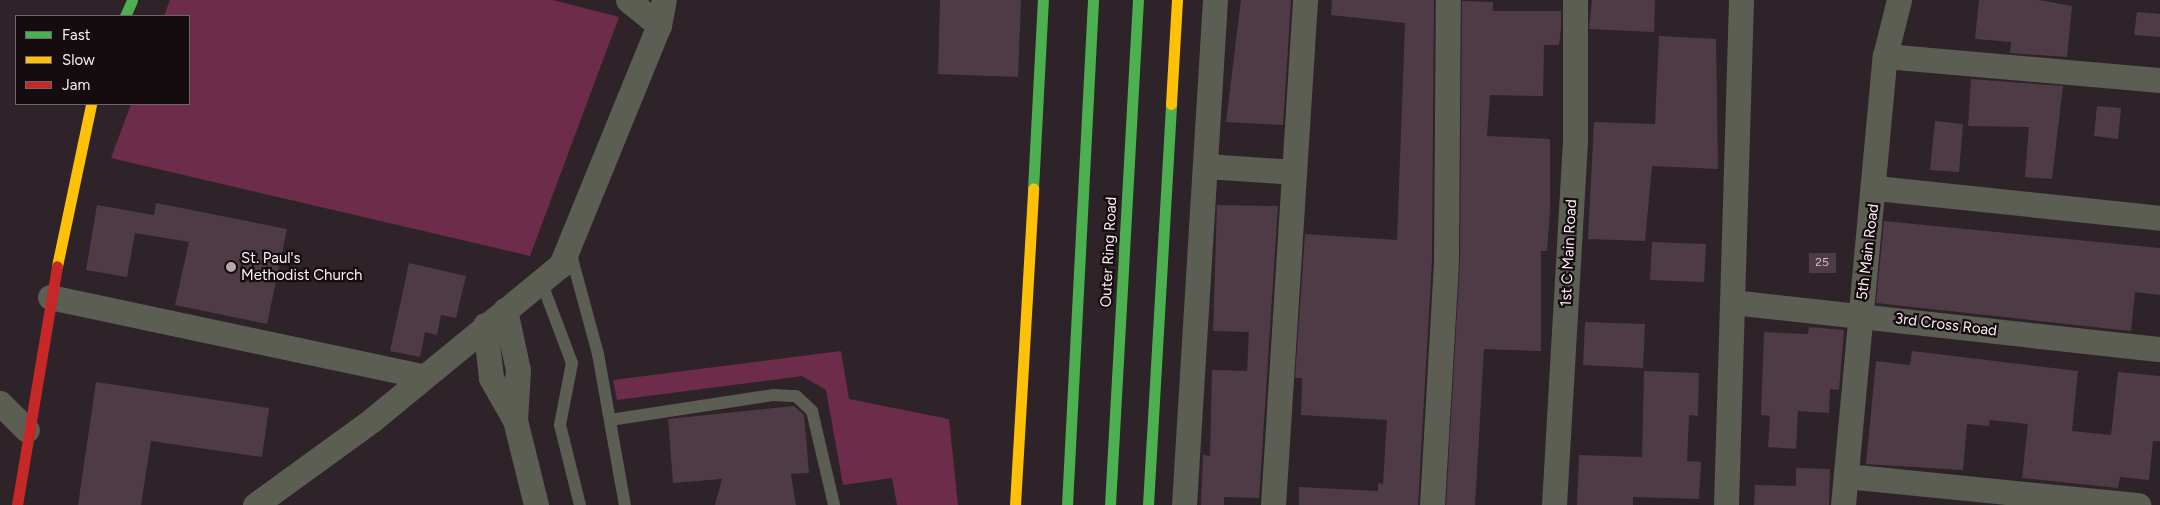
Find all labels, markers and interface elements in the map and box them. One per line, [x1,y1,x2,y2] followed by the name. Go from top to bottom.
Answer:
[15,15,190,105] legend
[62,26,90,44] text: Fast
[62,51,95,69] text: Slow
[62,76,90,94] text: Jam
[1097,196,1121,308] street label: Outer Ring Road
[1557,199,1581,307] street label: 1st C Main Road
[1853,203,1883,301] street label: 5th Main Road
[241,249,362,284] place label: St. Paul's Methodist Church
[1815,256,1829,270] house number: 25
[225,261,237,273] marker: St. Paul's Methodist Church
[1894,310,1998,340] street label: 3rd Cross Road

